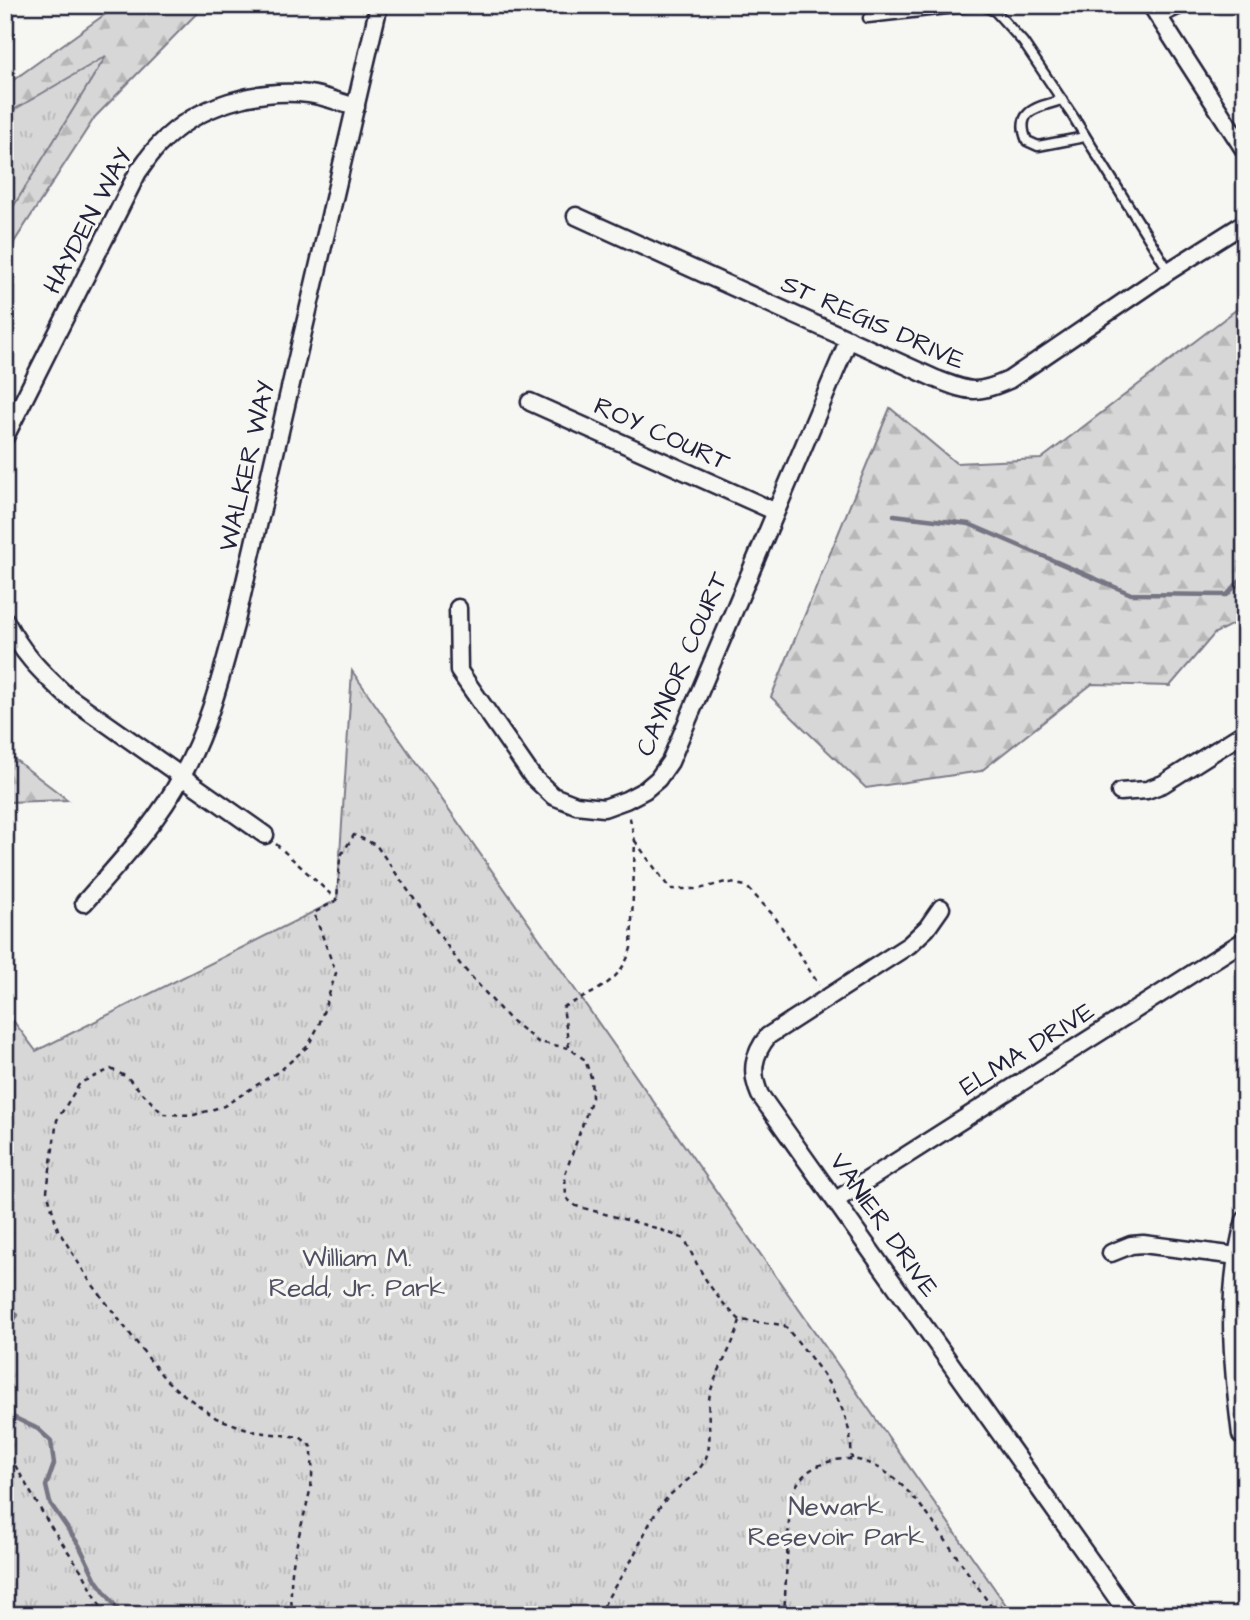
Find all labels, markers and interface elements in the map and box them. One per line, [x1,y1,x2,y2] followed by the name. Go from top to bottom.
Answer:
[34,142,142,300] street label: HAYDEN WAY
[776,265,970,379] street label: ST REGIS DRIVE
[210,377,284,555] street label: WALKER WAY
[588,388,736,480] street label: ROY COURT
[627,566,737,762] street label: CAYNOR COURT
[953,993,1101,1105] street label: ELMA DRIVE
[821,1146,947,1304] street label: VANIER DRIVE
[269,1240,445,1306] park label: William M. Redd, Jr. Park
[748,1489,924,1555] park label: Newark Resevoir Park

